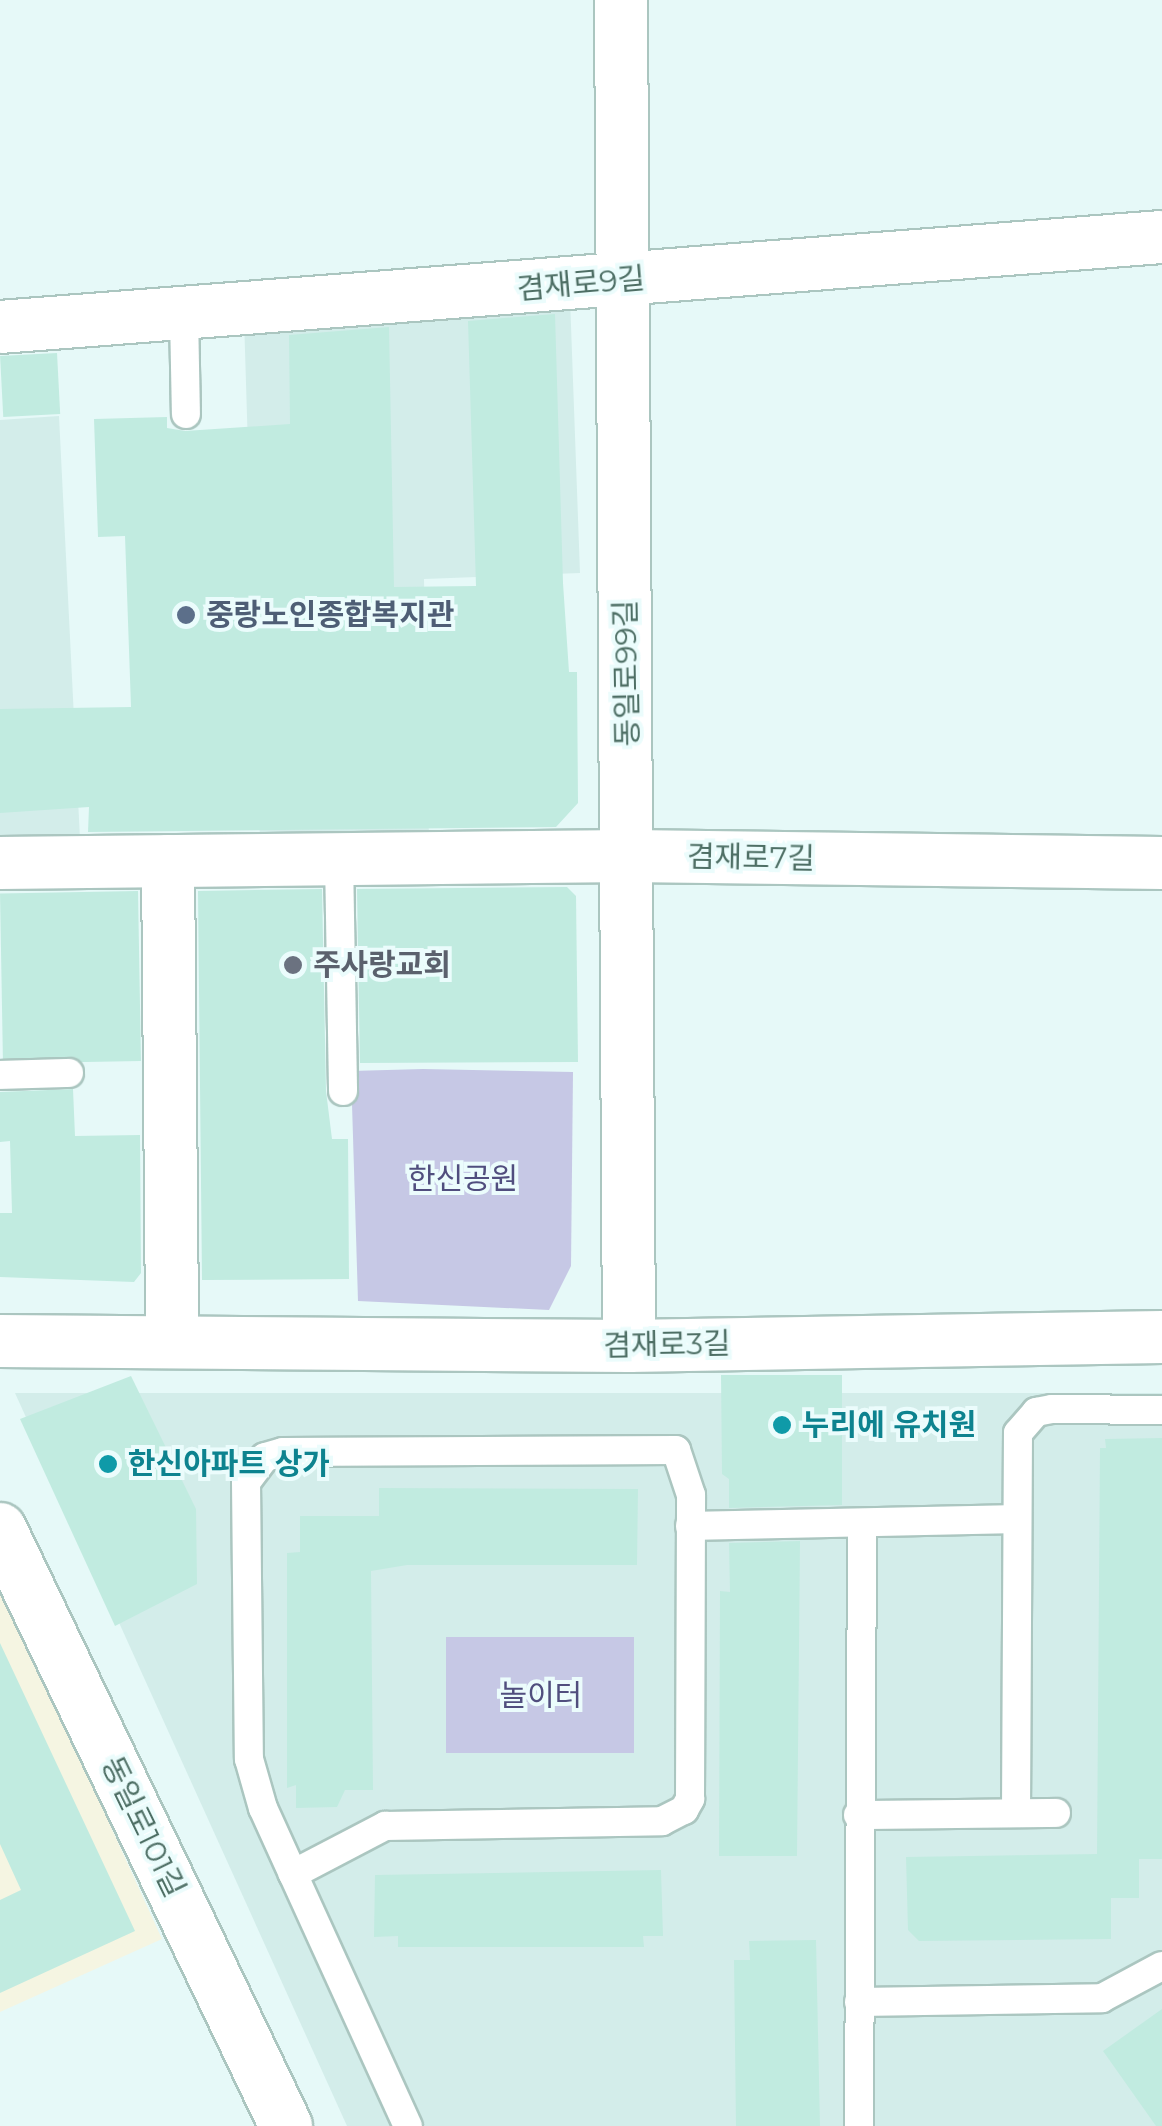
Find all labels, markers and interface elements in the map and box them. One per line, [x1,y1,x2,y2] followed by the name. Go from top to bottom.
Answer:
[515,260,647,308] street label: 겸재로9길
[206,597,454,633] place label: 중랑노인종합복지관
[608,599,646,747] street label: 동일로99길
[175,604,197,626] marker: 중랑노인종합복지관
[687,839,815,877] street label: 겸재로7길
[313,947,451,983] place label: 주사랑교회
[282,954,304,976] marker: 주사랑교회
[408,1161,518,1197] park label: 한신공원
[603,1326,731,1364] street label: 겸재로3길
[802,1407,976,1443] place label: 누리에 유치원
[771,1414,793,1436] marker: 누리에 유치원
[128,1446,330,1482] place label: 한신아파트 상가
[97,1453,119,1475] marker: 한신아파트 상가
[500,1678,582,1714] park label: 놀이터
[94,1751,192,1903] street label: 동일로101길

